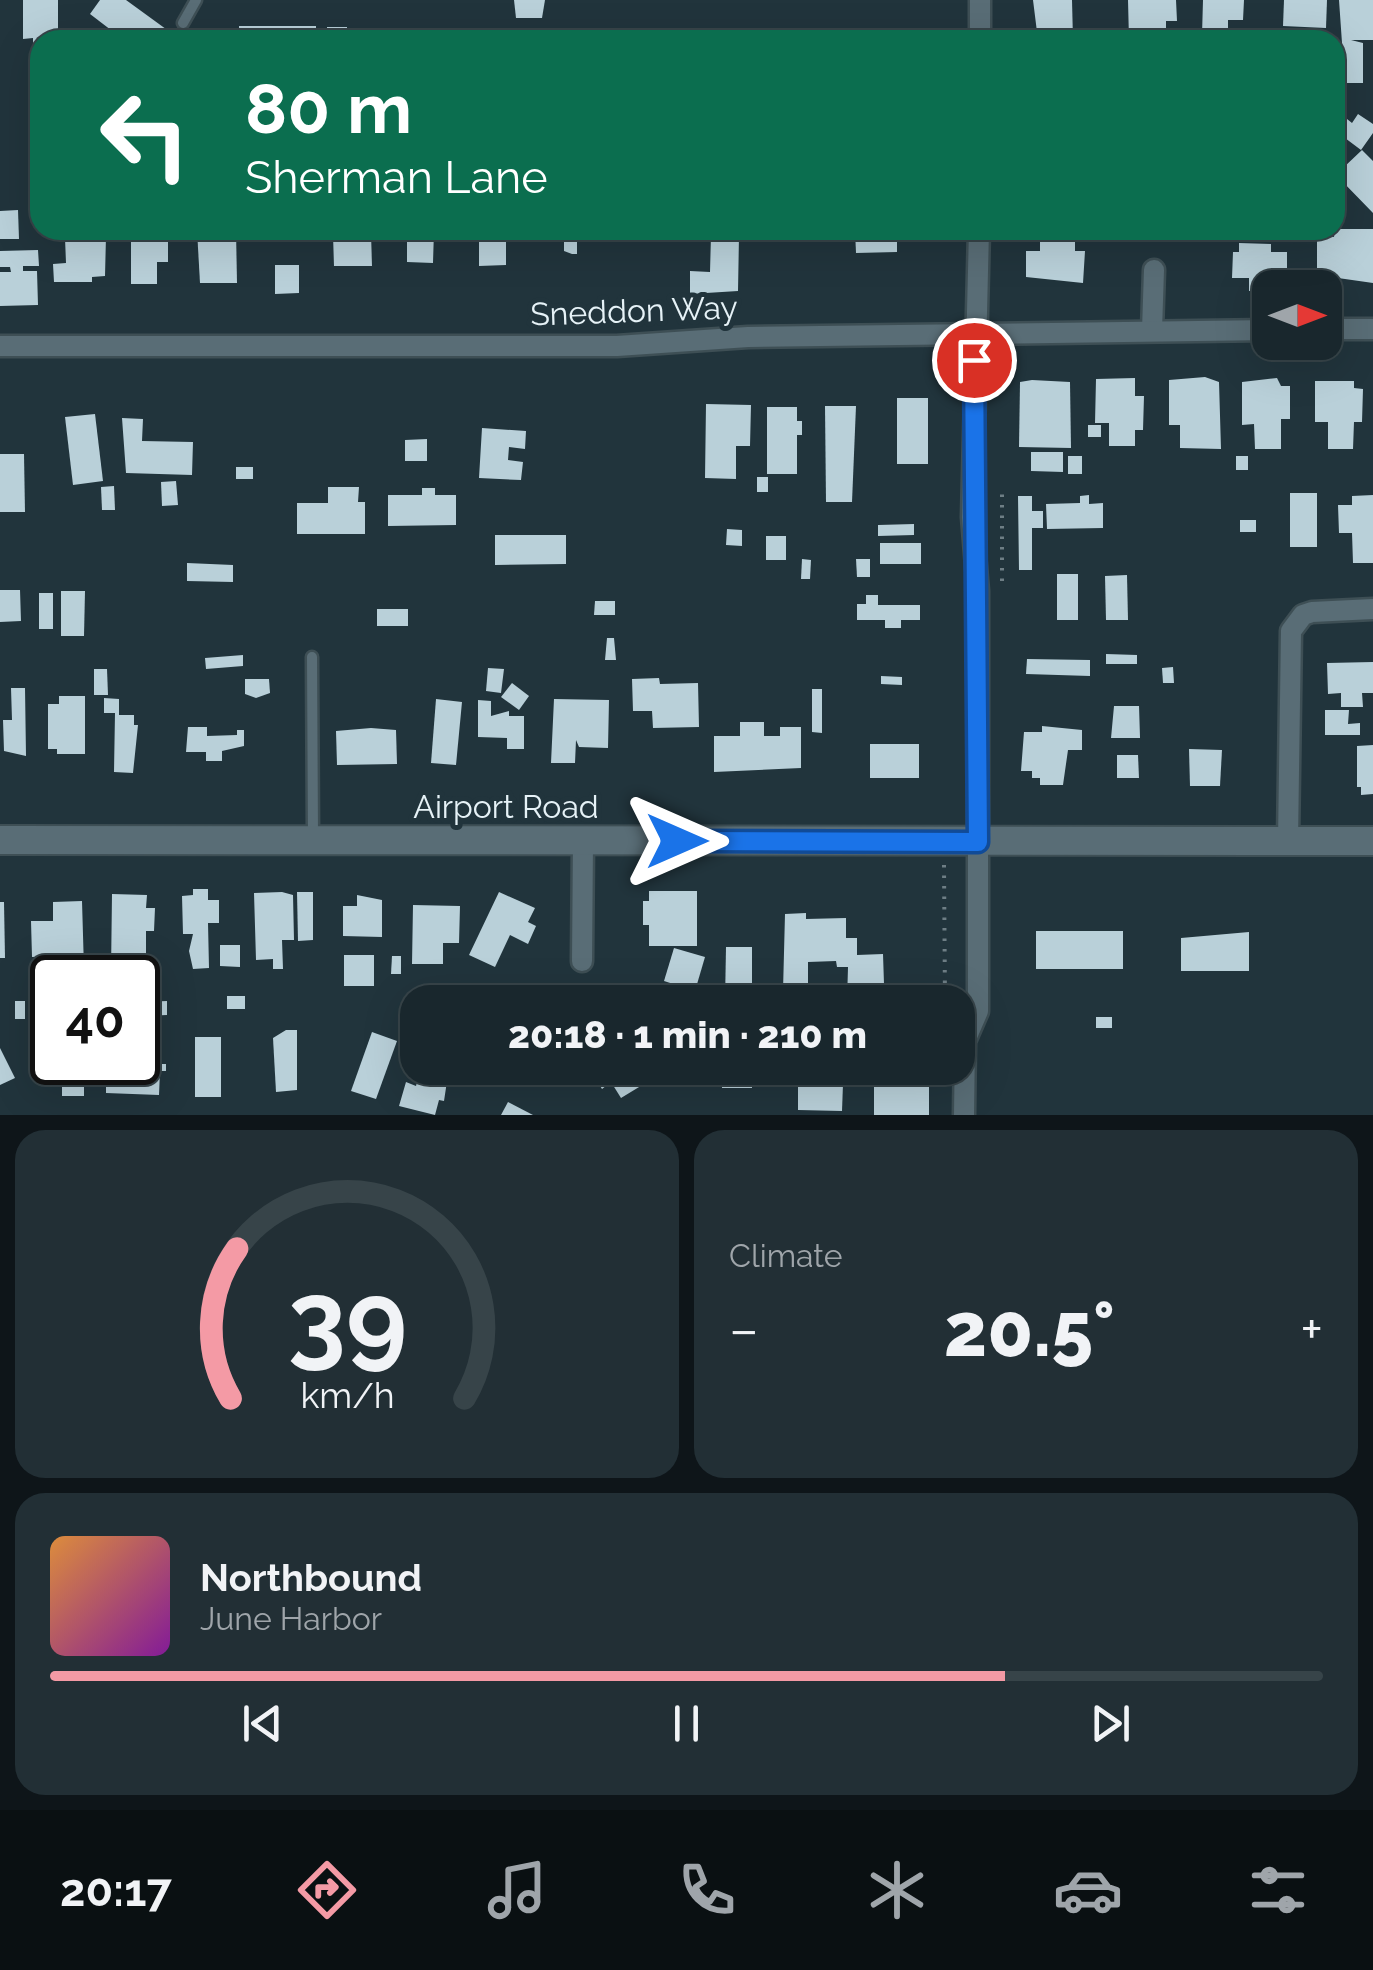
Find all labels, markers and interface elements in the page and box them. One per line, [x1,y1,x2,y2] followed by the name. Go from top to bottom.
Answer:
[245,67,412,149] text: 80 m
[80,70,210,200] icon: left
[245,151,548,204] text: Sherman Lane
[1252,270,1342,360] north arrow
[1252,270,1342,360] map controls
[530,288,738,333] street label: Sneddon Way
[932,318,1017,403] pin
[947,333,1002,388] icon: arrive
[413,788,599,825] street label: Airport Road
[625,789,729,893] position arrow
[30,955,160,1085] speed limit sign: 40
[508,1012,867,1057] text: 20:18 · 1 min · 210 m
[729,1237,843,1274] text: Climate
[287,1258,407,1380] text: 39
[944,1285,1115,1374] text: 20.5°
[729,1297,759,1362] text: −
[1300,1297,1323,1362] text: +
[300,1374,394,1416] text: km/h
[200,1555,422,1600] text: Northbound
[200,1600,382,1637] text: June Harbor
[235,1696,290,1751] icon: previous
[659,1696,714,1751] icon: pause
[1083,1696,1138,1751] icon: next
[292,1855,362,1925] icon: directions
[482,1855,552,1925] icon: music
[672,1855,742,1925] icon: phone
[862,1855,932,1925] icon: climate
[1053,1855,1123,1925] icon: car
[1243,1855,1313,1925] icon: filters
[60,1864,172,1917] text: 20:17

